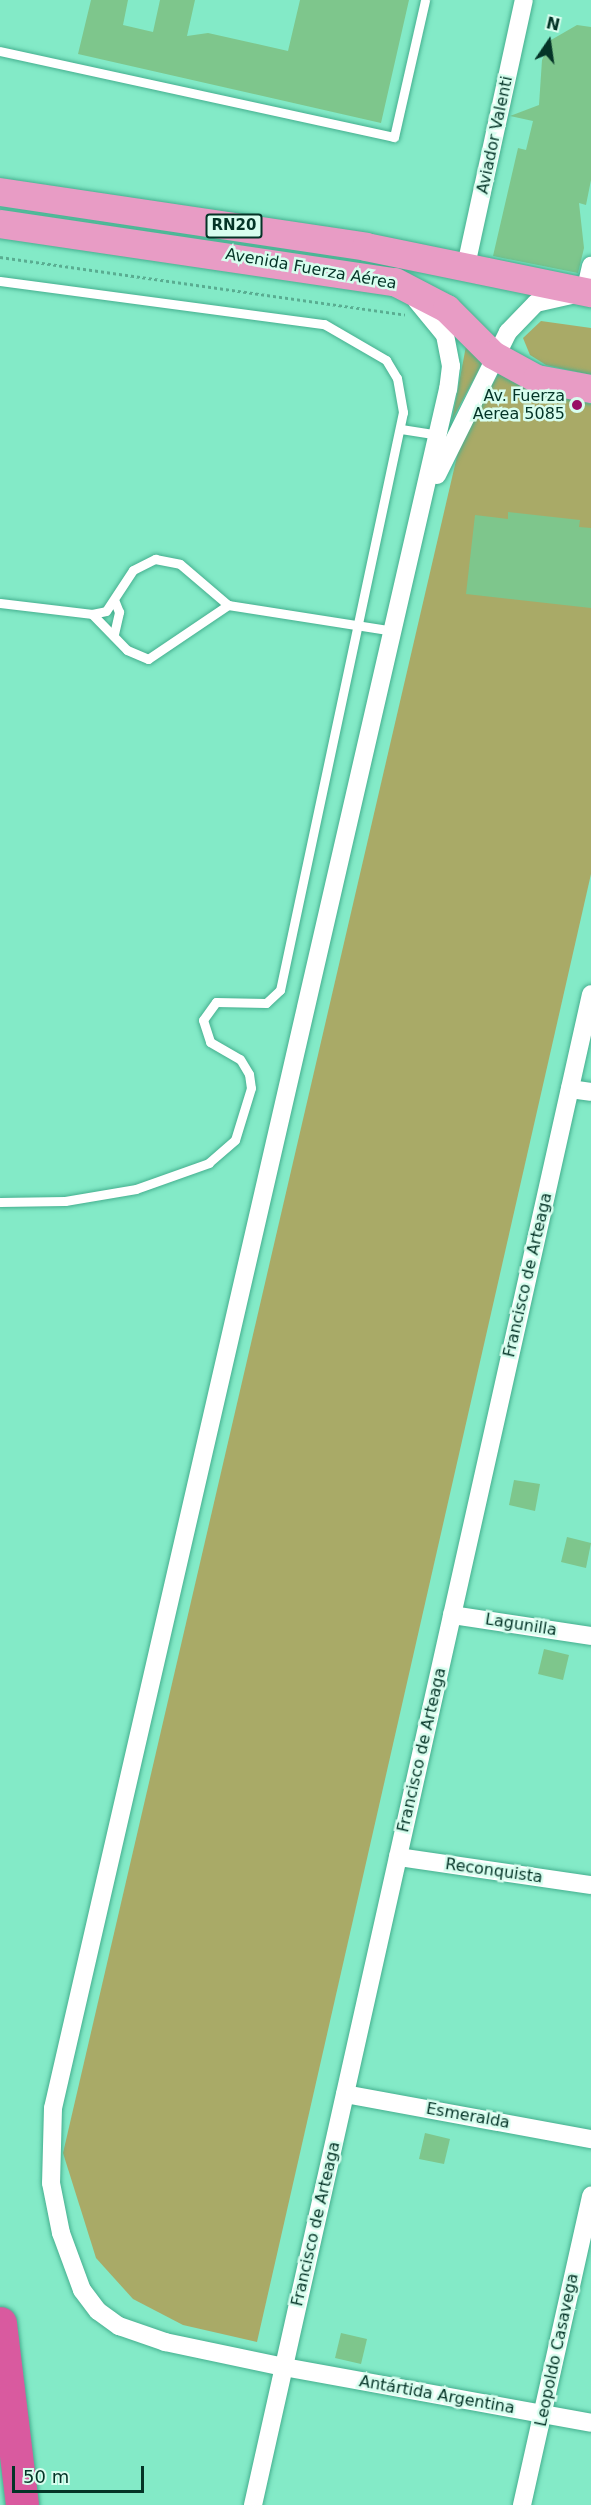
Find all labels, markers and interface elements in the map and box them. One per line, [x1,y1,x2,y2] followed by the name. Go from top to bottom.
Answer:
[519,12,579,72] north arrow
[544,13,562,35] text: N
[473,74,517,196] street label: Aviador Valenti
[206,214,262,238] road number: RN20
[224,244,398,294] street label: Avenida Fuerza Aérea
[473,386,565,424] place label: Av. Fuerza Aerea 5085
[570,398,584,412] marker: Av. Fuerza Aerea 5085
[500,1191,556,1359] street label: Francisco de Arteaga
[484,1610,558,1640] street label: Lagunilla
[394,1666,450,1834] street label: Francisco de Arteaga
[444,1855,544,1887] street label: Reconquista
[425,2099,511,2133] street label: Esmeralda
[288,2140,344,2308] street label: Francisco de Arteaga
[531,2272,583,2428] street label: Leopoldo Casavega
[358,2372,516,2418] street label: Antártida Argentina
[15,2454,147,2492] scale bar
[23,2466,69,2487] text: 50 m

